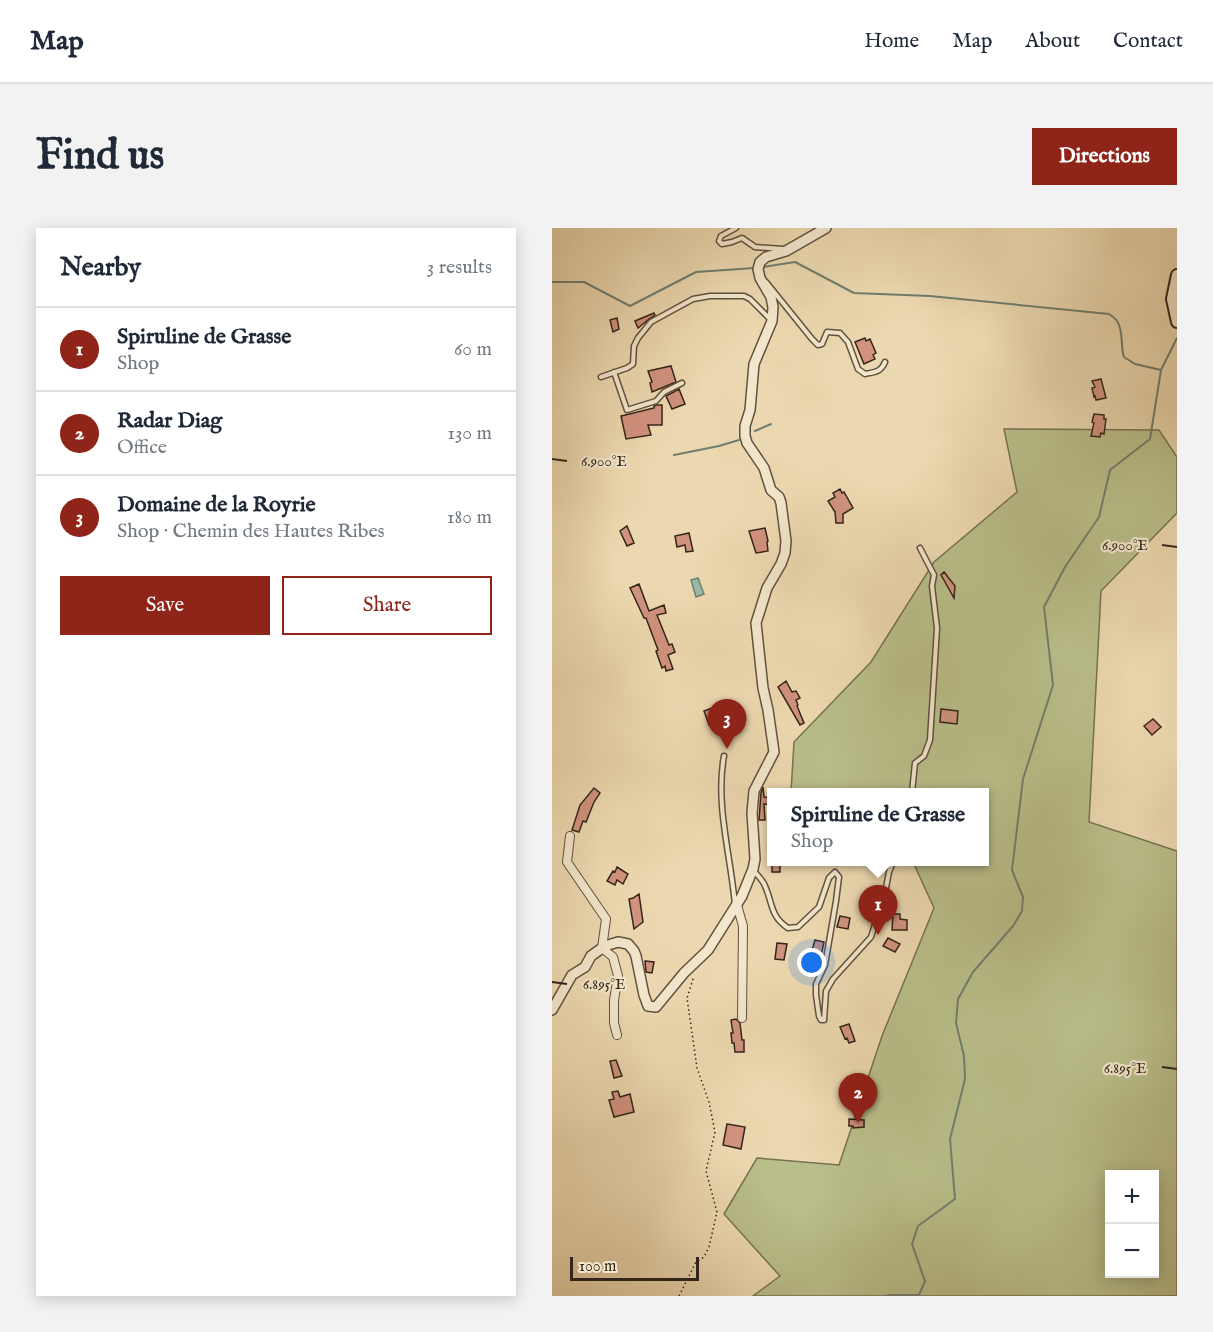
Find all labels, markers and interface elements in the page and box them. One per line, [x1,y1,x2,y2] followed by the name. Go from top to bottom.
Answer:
[30,24,84,59] text: Map
[864,28,919,55] text: Home
[952,28,992,55] text: Map
[1025,28,1080,55] text: About
[1113,28,1183,55] text: Contact
[1032,128,1177,185] button: Directions
[36,130,164,183] text: Find us
[60,251,141,284] text: Nearby
[427,255,492,280] text: 3 results
[117,323,291,351] text: Spiruline de Grasse
[76,337,83,362] text: 1
[454,337,492,362] text: 60 m
[117,351,159,376] text: Shop
[117,407,222,435] text: Radar Diag
[75,421,84,446] text: 2
[447,421,492,446] text: 130 m
[117,435,167,460] text: Office
[581,452,627,471] text: 6.900°E
[117,491,316,519] text: Domaine de la Royrie
[76,505,83,530] text: 3
[447,505,492,530] text: 180 m
[117,519,385,544] text: Shop · Chemin des Hautes Ribes
[1102,536,1148,555] text: 6.900°E
[60,576,270,635] button: Save
[282,576,492,635] button: Share
[708,700,747,749] pin: 3
[767,788,989,866] popup
[791,801,965,829] text: Spiruline de Grasse
[791,829,833,854] text: Shop
[858,886,898,935] pin: 1
[797,948,826,977] your location
[583,975,625,994] text: 6.895°E
[1104,1059,1146,1078] text: 6.895°E
[838,1074,878,1123] pin: 2
[1105,1170,1159,1278] map controls
[1105,1170,1159,1224] button: +
[1105,1224,1159,1278] button: −
[570,1254,699,1282] scale bar
[579,1257,616,1277] text: 100 m

